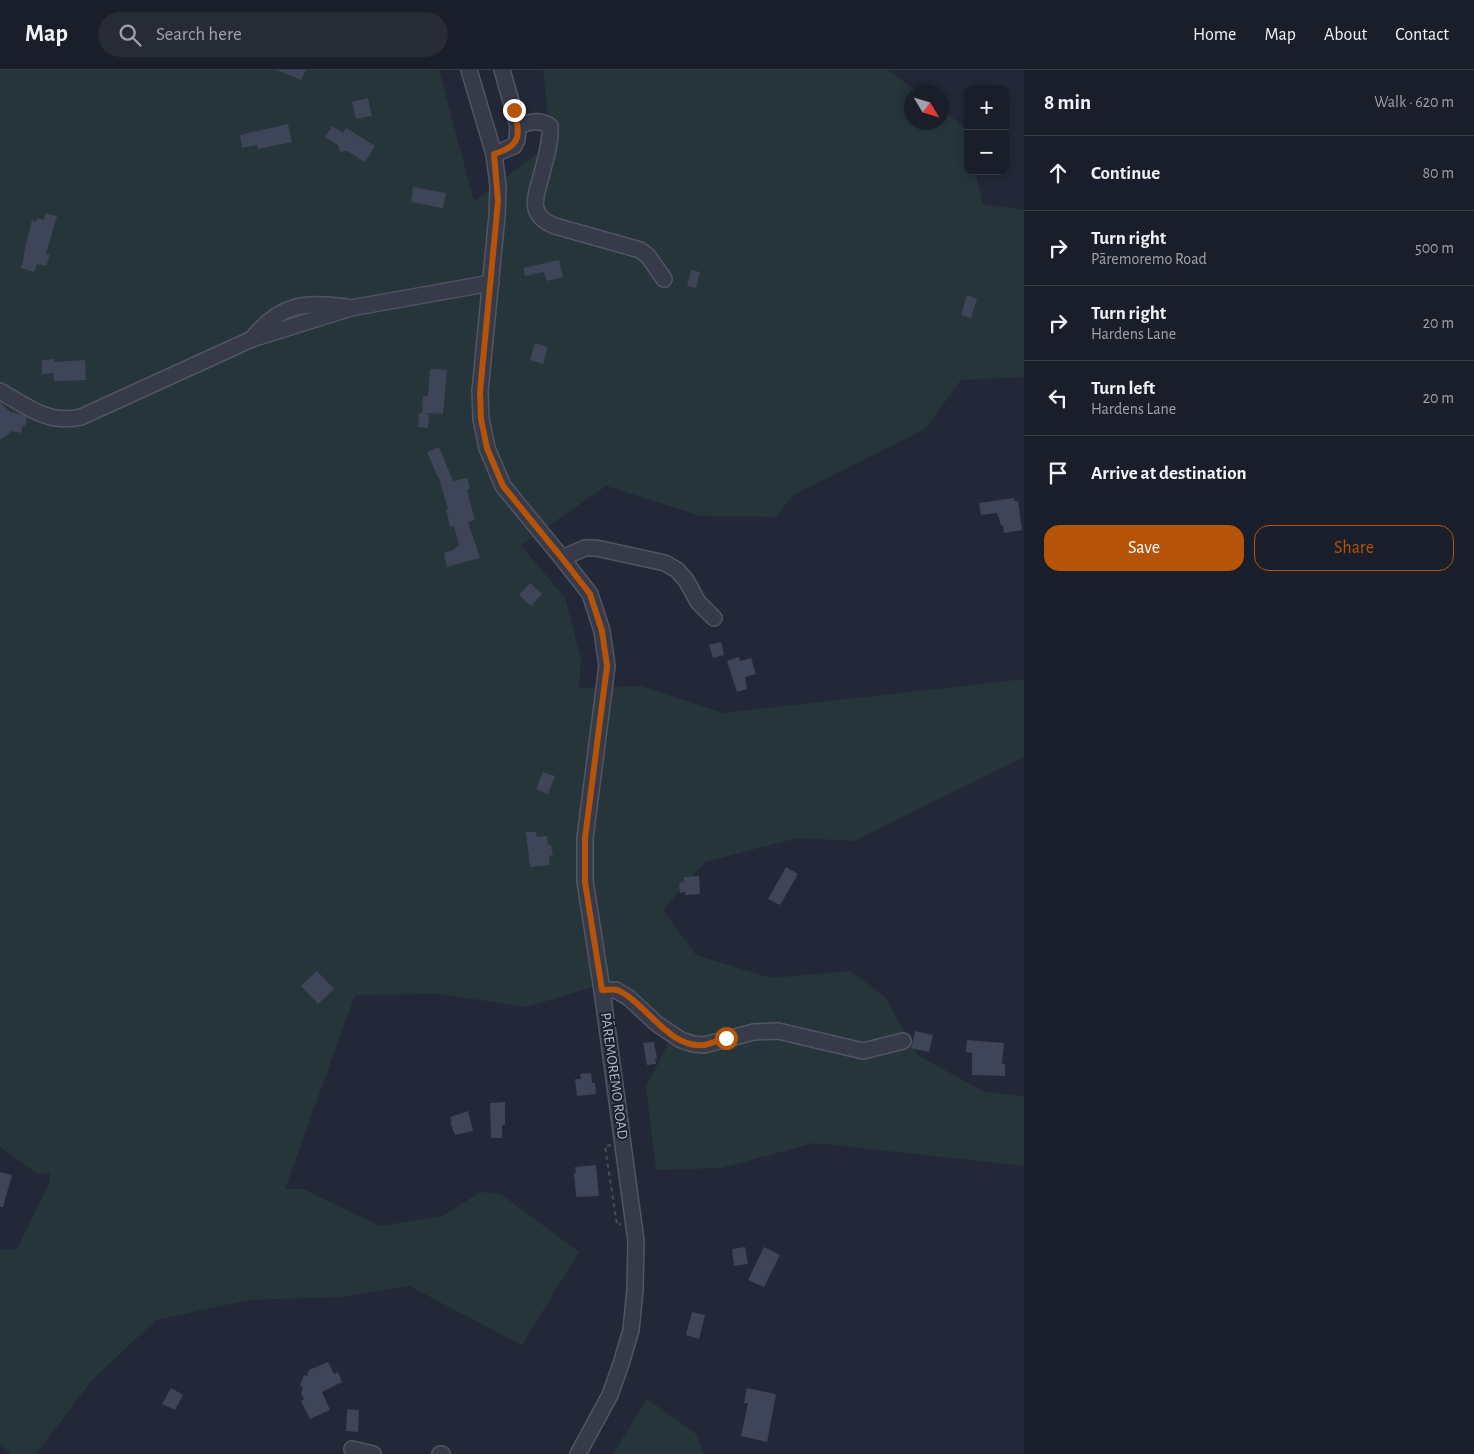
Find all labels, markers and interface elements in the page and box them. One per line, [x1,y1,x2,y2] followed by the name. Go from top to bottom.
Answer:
[98,12,448,57] search box
[116,21,144,49] icon: search
[25,22,68,46] text: Map
[156,25,242,44] text: Search here
[1193,26,1236,44] text: Home
[1264,26,1296,44] text: Map
[1324,26,1367,44] text: About
[1395,26,1449,44] text: Contact
[904,85,949,130] north arrow
[964,85,1009,175] map controls
[964,85,1009,130] button: +
[1044,92,1091,113] text: 8 min
[1374,94,1454,110] text: Walk · 620 m
[503,99,526,122] route end
[964,130,1009,175] button: −
[1044,159,1072,187] icon: ahead
[1091,164,1160,183] text: Continue
[1423,165,1454,181] text: 80 m
[1091,229,1166,248] text: Turn right
[1044,234,1072,262] icon: right
[1415,240,1454,256] text: 500 m
[1091,251,1207,267] text: Pāremoremo Road
[1091,304,1166,323] text: Turn right
[1044,309,1072,337] icon: right
[1423,315,1454,331] text: 20 m
[1091,326,1176,342] text: Hardens Lane
[1091,379,1155,398] text: Turn left
[1044,384,1072,412] icon: left
[1423,390,1454,406] text: 20 m
[1091,401,1176,417] text: Hardens Lane
[1044,459,1072,487] icon: arrive
[1091,464,1247,483] text: Arrive at destination
[1044,525,1244,571] button: Save
[1254,525,1454,571] button: Share
[598,1012,630,1141] street label: PĀREMOREMO ROAD
[715,1027,738,1050] route start

